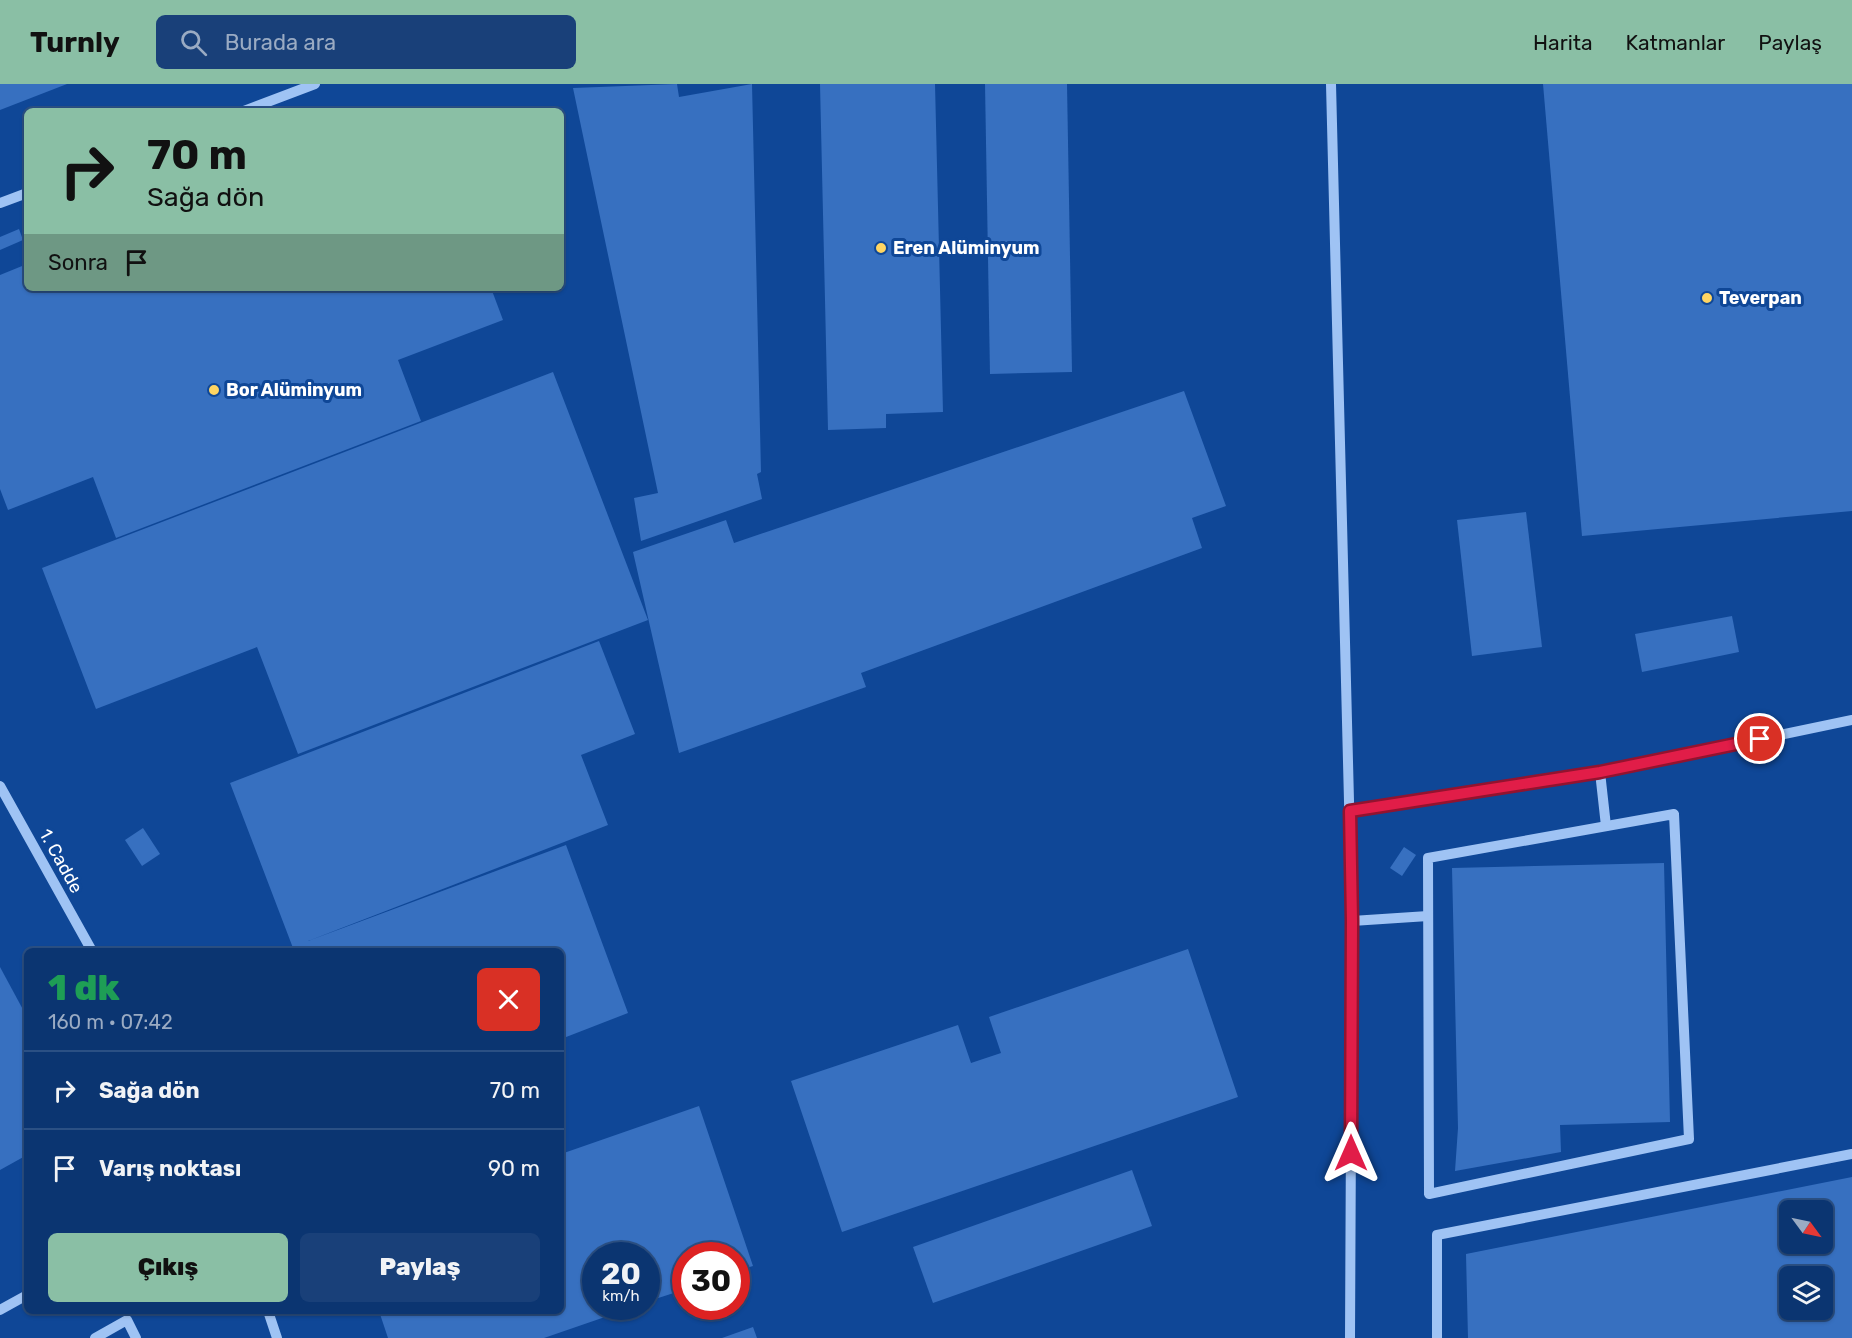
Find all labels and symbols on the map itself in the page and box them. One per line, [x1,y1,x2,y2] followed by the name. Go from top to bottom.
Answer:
[893,237,1039,259] place label: Eren Alüminyum
[874,241,888,255] marker: Eren Alüminyum
[1719,287,1802,309] place label: Teverpan
[1700,291,1714,305] marker: Teverpan
[226,379,362,401] place label: Bor Alüminyum
[207,383,221,397] marker: Bor Alüminyum
[1734,713,1785,764] pin
[34,825,88,897] street label: 1. Cadde
[1319,1121,1383,1185] position arrow
[1779,1200,1833,1254] north arrow
[672,1242,750,1320] speed limit sign: 30

